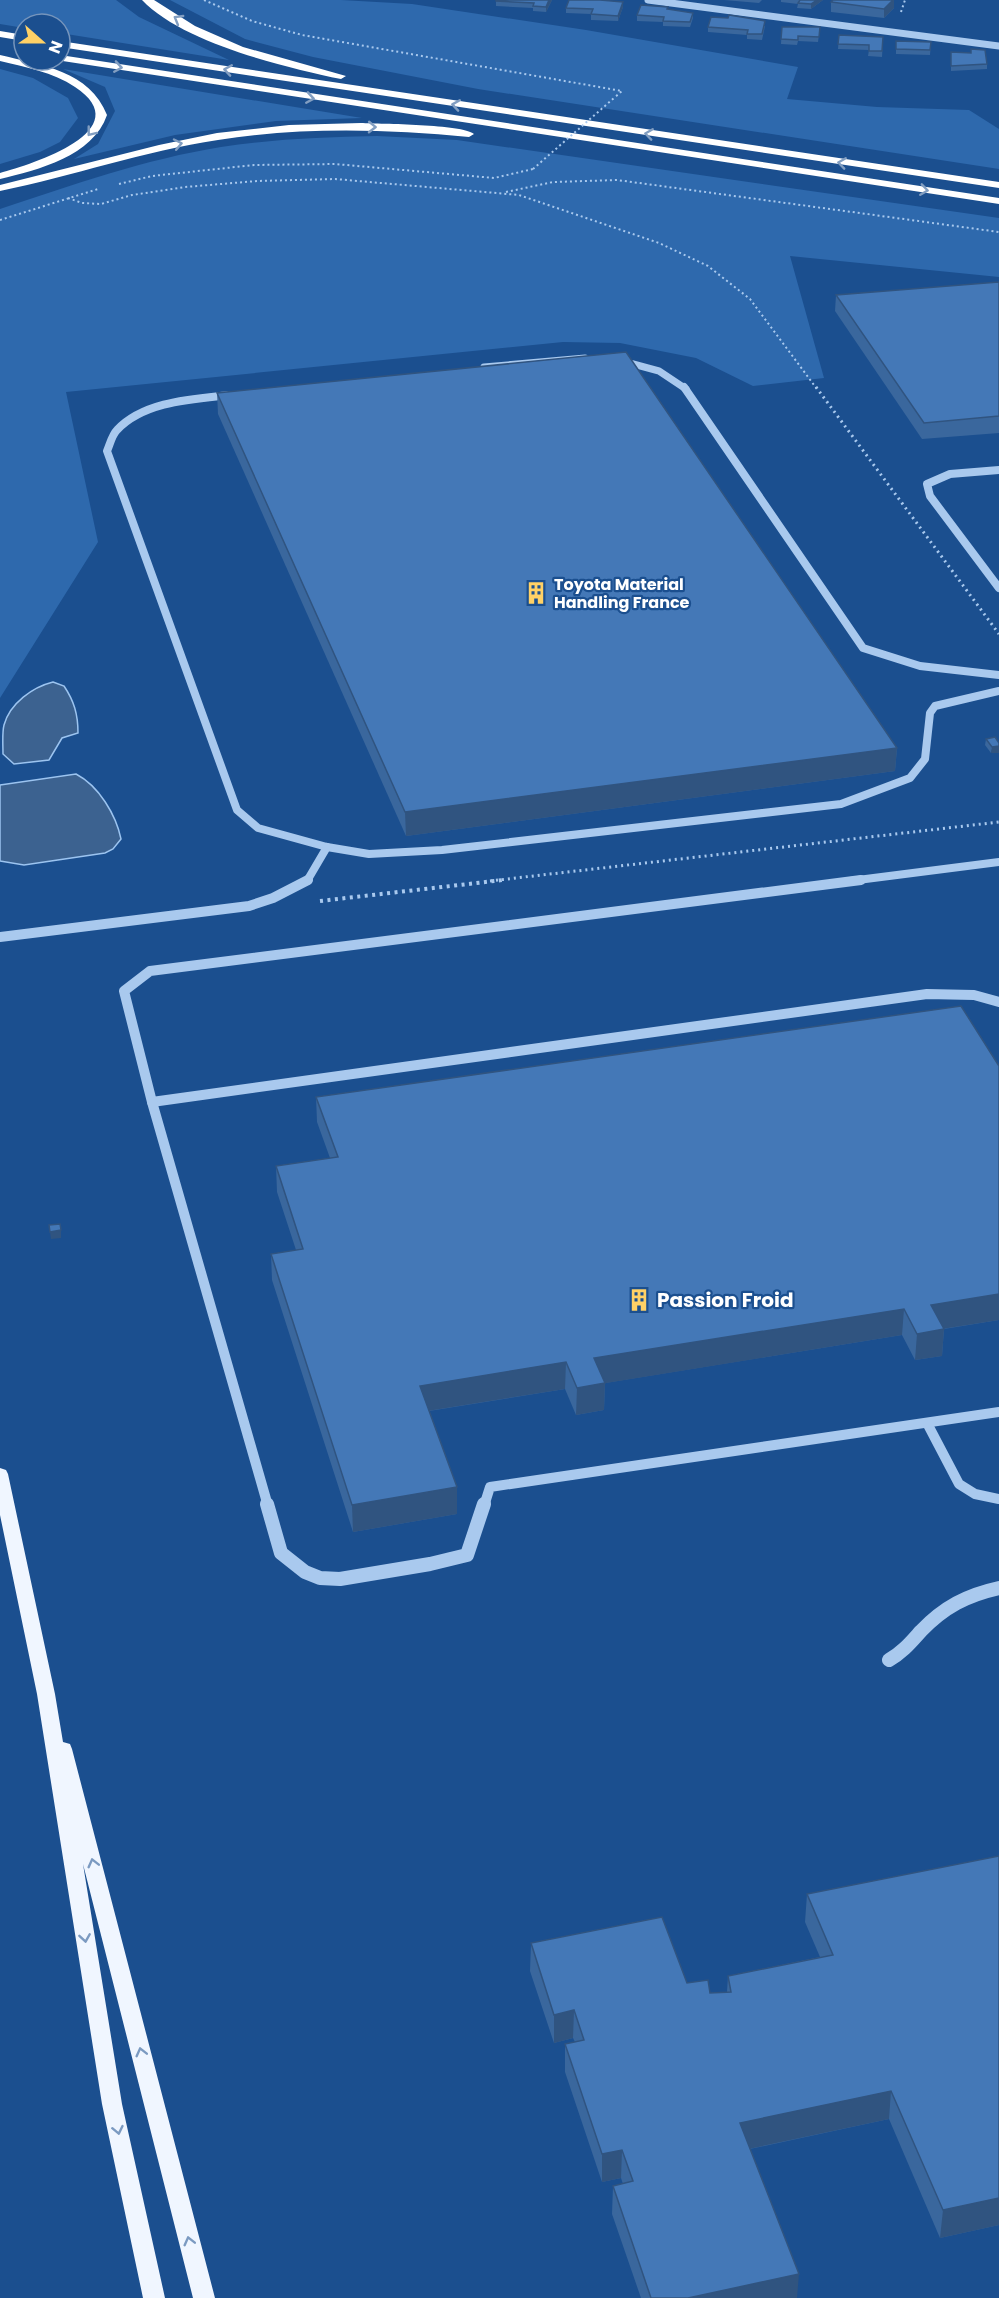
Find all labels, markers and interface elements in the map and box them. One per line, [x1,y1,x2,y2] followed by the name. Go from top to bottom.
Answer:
[12,12,72,72] north arrow
[173,15,184,27] one-way arrow
[43,37,68,57] text: N
[113,61,122,73] one-way arrow
[223,64,233,77] one-way arrow
[306,91,315,103] one-way arrow
[452,100,461,112] one-way arrow
[367,121,376,133] one-way arrow
[87,126,98,137] one-way arrow
[645,129,654,141] one-way arrow
[172,139,182,152] one-way arrow
[838,157,847,169] one-way arrow
[919,184,929,196] one-way arrow
[554,573,690,614] place label: Toyota Material Handling France
[523,580,549,606] building icon: Toyota Material Handling France
[657,1286,793,1314] place label: Passion Froid
[626,1287,652,1313] building icon: Passion Froid
[87,1859,100,1869] one-way arrow
[79,1934,91,1943] one-way arrow
[136,2048,149,2058] one-way arrow
[111,2125,124,2135] one-way arrow
[184,2236,197,2246] one-way arrow

